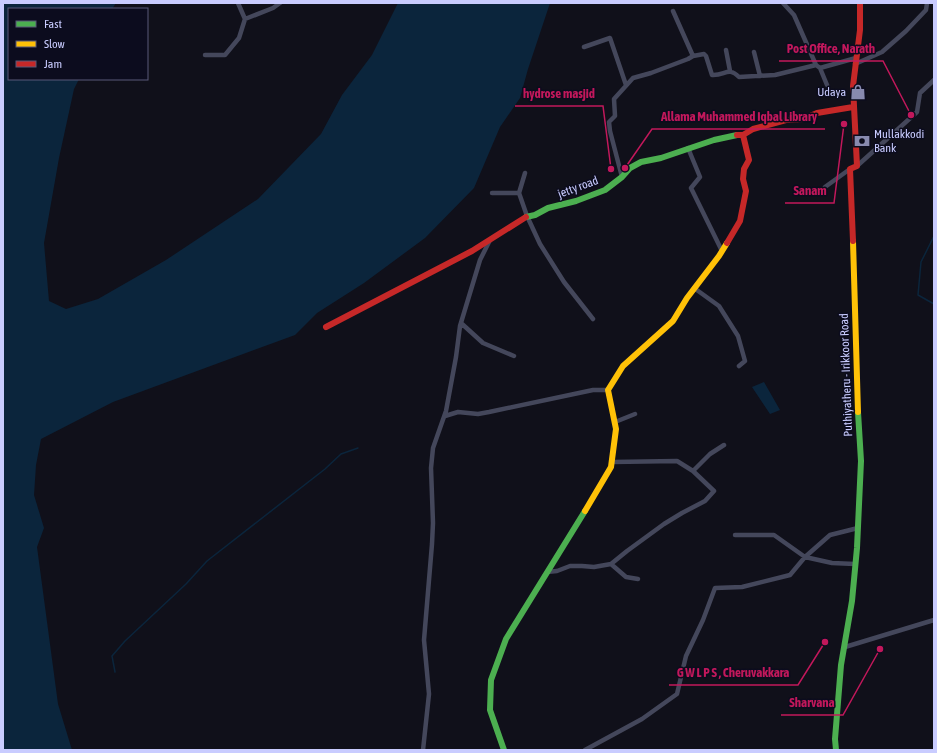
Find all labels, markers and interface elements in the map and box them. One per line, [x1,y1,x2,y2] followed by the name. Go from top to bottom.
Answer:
[8,8,148,80] legend
[44,17,62,31] text: Fast
[779,36,883,61] callout: Post Office, Narath
[44,37,65,51] text: Slow
[787,41,875,56] text: Post Office, Narath
[44,57,62,71] text: Jam
[515,81,603,106] callout: hydrose masjid
[849,83,867,101] shop icon: Udaya
[817,85,846,99] place label: Udaya
[523,86,595,101] text: hydrose masjid
[652,104,825,129] callout: Allama Muhammed Iqbal Library
[660,109,818,124] text: Allama Muhammed Iqbal Library
[874,127,924,155] place label: Mullakkodi Bank
[853,132,871,150] bank icon: Mullakkodi Bank
[555,173,600,201] street label: jetty road
[785,178,834,203] callout: Sanam
[793,183,827,198] text: Sanam
[837,313,855,437] street label: Puthiyatheru - Irikkoor Road
[669,660,798,685] callout: G W L P S , Cheruvakkara
[677,665,789,680] text: G W L P S , Cheruvakkara
[781,690,843,715] callout: Sharvana
[789,695,835,710] text: Sharvana

